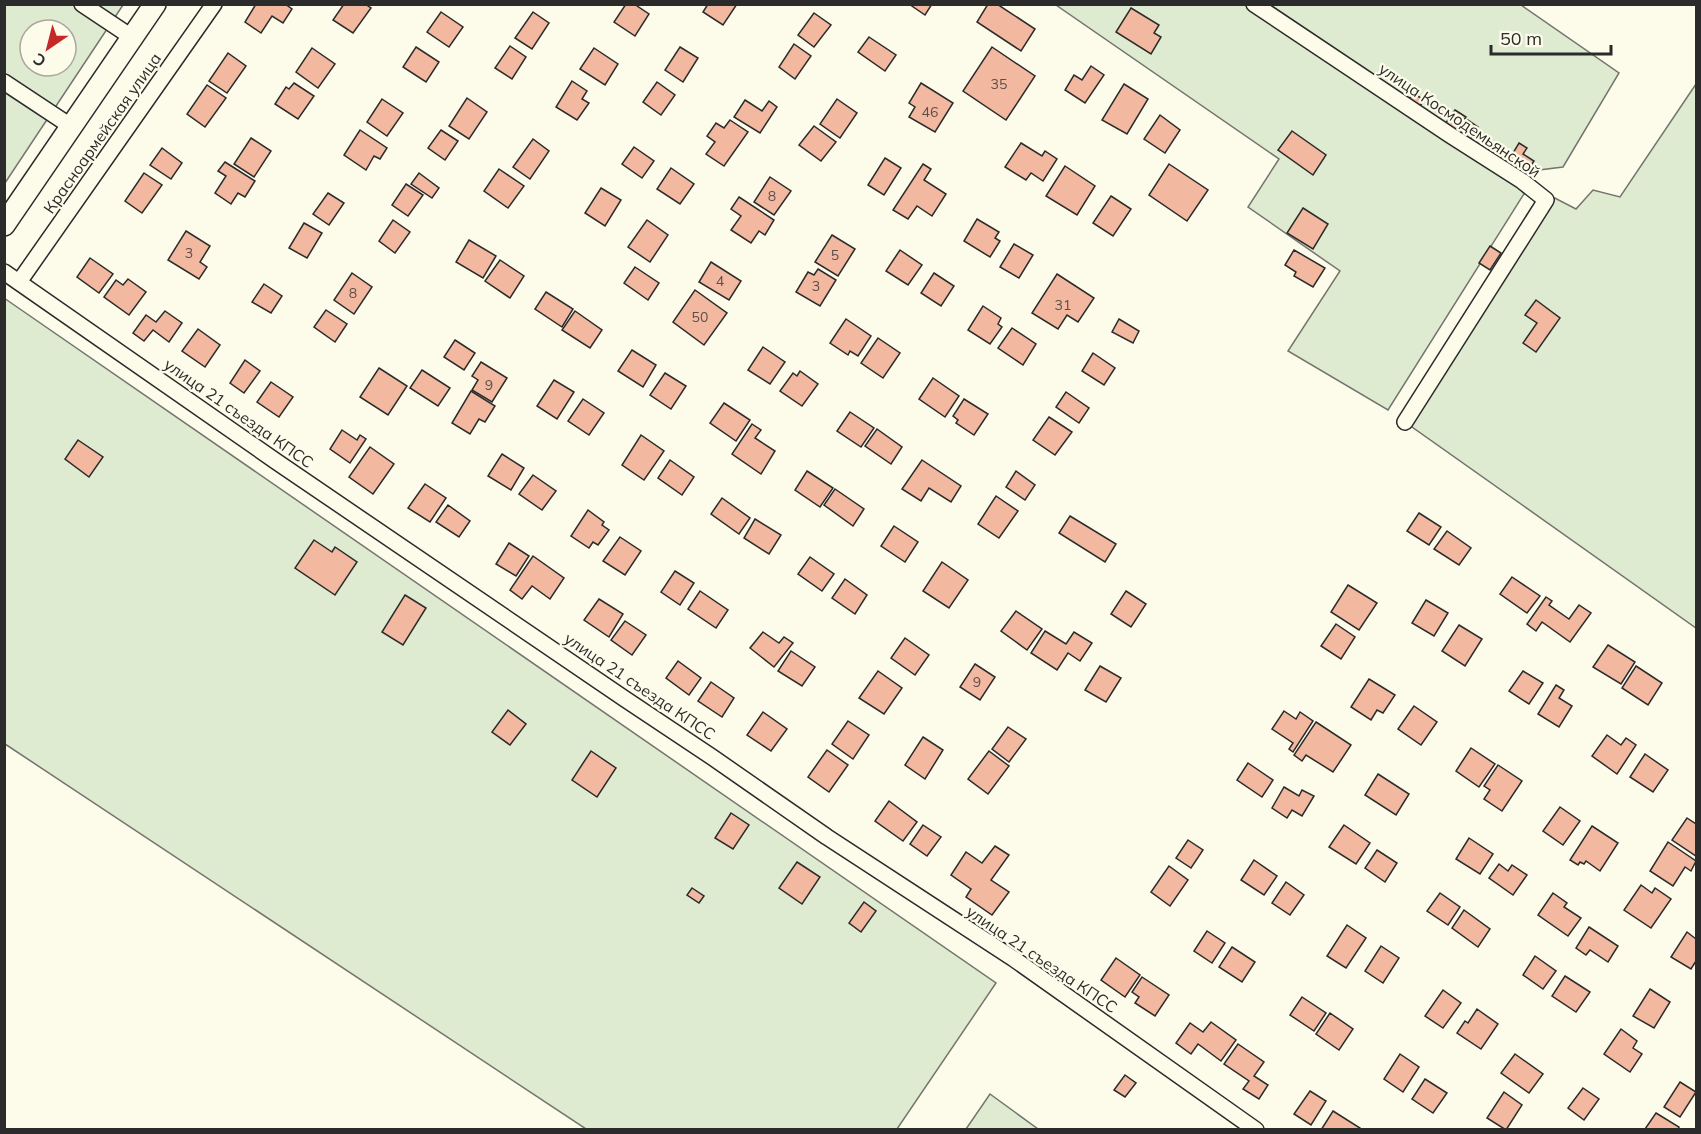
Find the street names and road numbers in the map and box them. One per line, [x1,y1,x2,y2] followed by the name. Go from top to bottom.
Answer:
[39,49,165,217] street label: Красноармейская улица
[1375,58,1545,182] street label: улица Космодемьянской
[161,354,318,472] street label: улица 21 съезда КПСС
[561,628,719,744] street label: улица 21 съезда КПСС
[963,901,1121,1017] street label: улица 21 съезда КПСС

